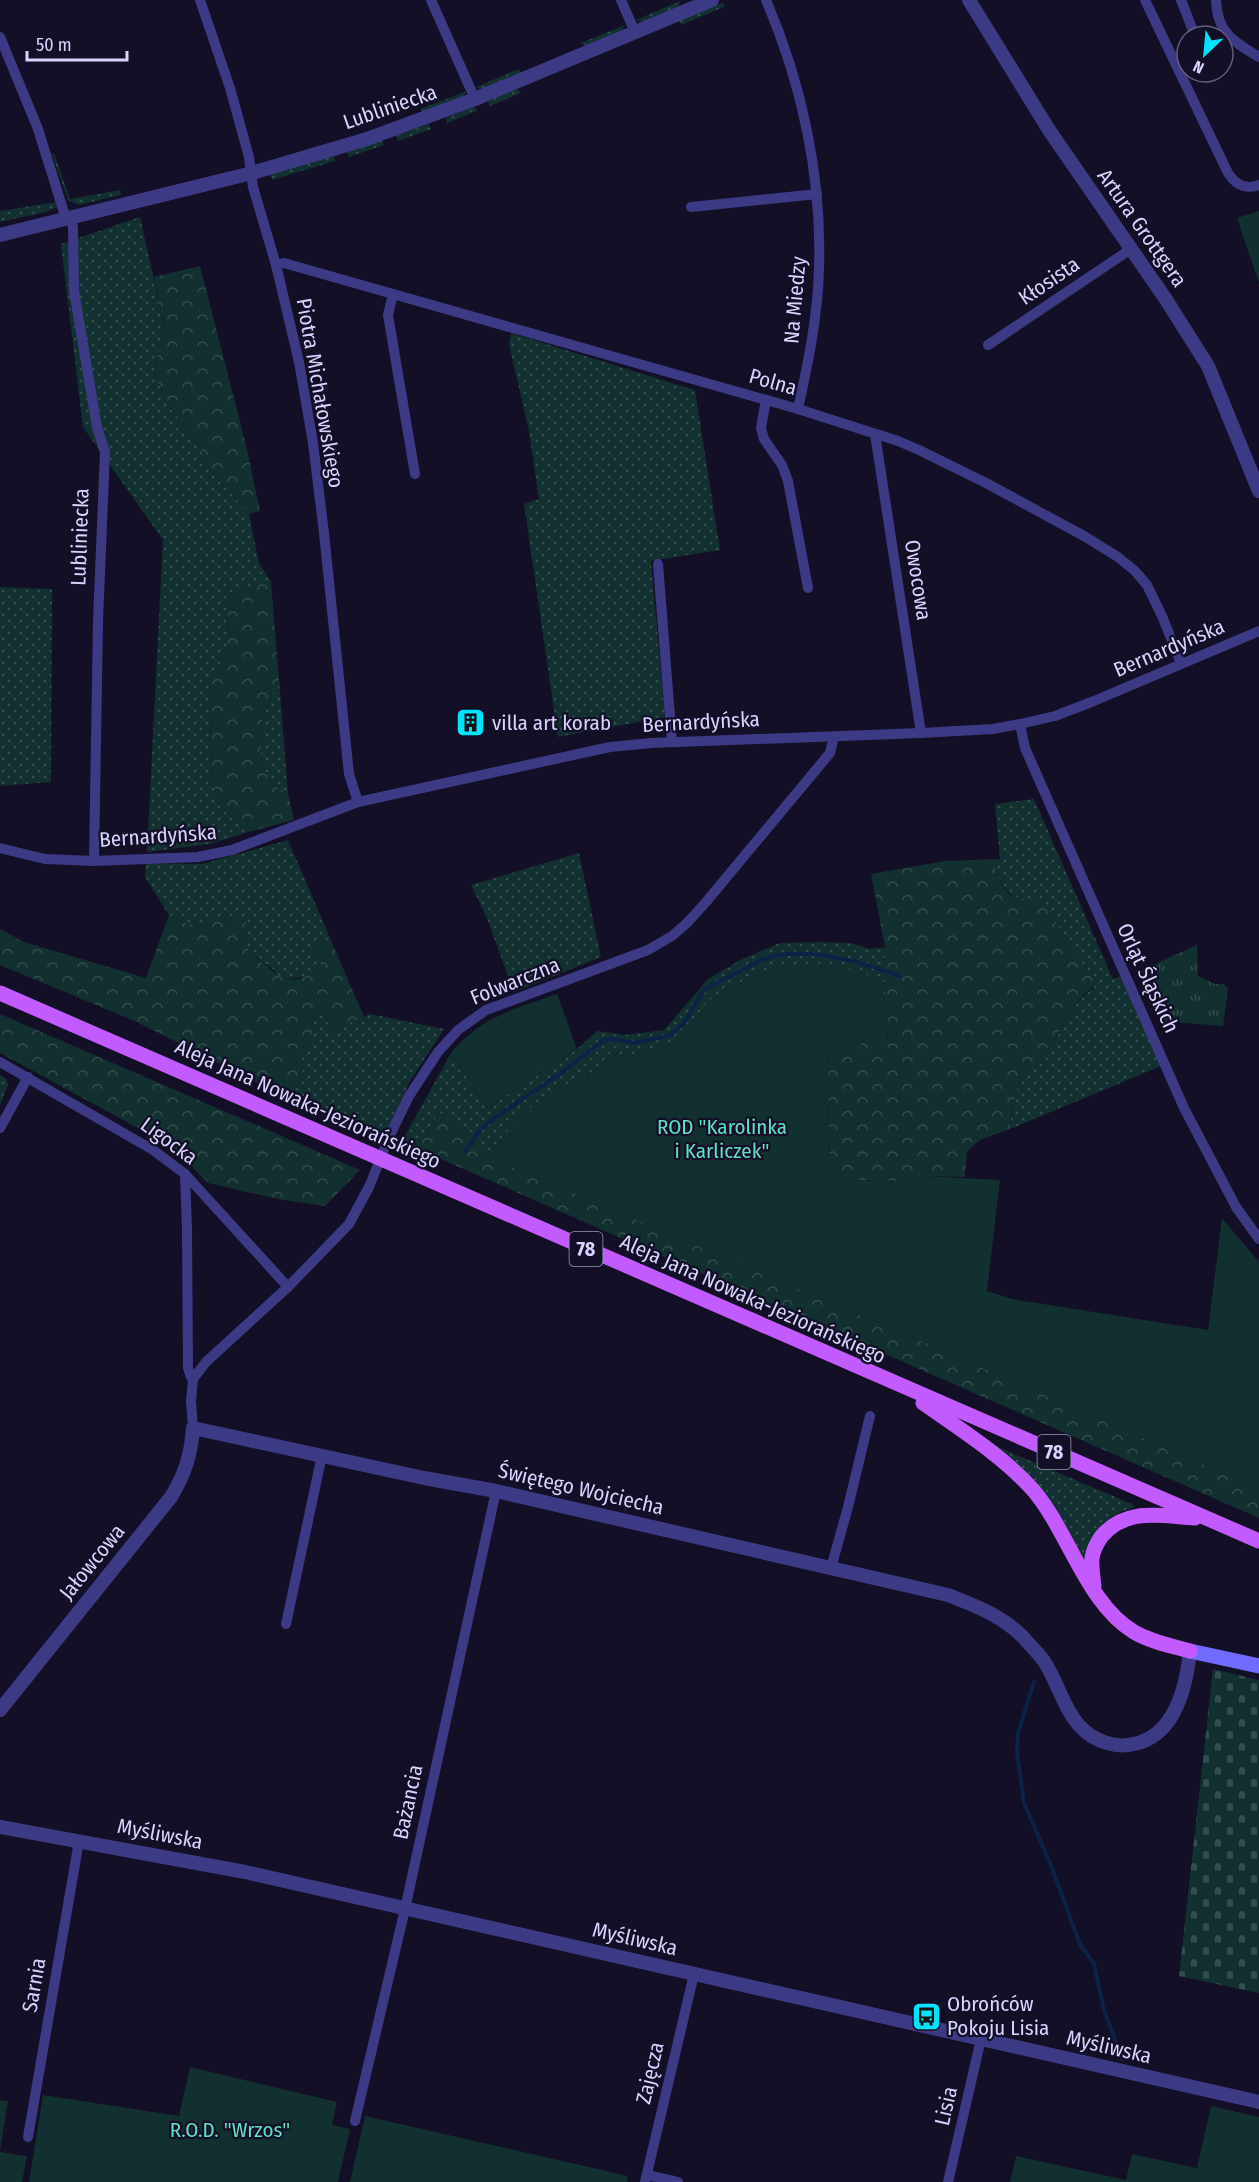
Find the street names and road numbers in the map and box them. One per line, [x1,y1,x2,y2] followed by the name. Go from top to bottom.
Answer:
[340,79,440,135] street label: Lubliniecka
[1092,164,1192,292] street label: Artura Grottgera
[1014,251,1084,311] street label: Kłosista
[778,255,812,345] street label: Na Miedzy
[291,296,349,490] street label: Piotra Michałowskiego
[746,363,800,401] street label: Polna
[65,488,95,586] street label: Lubliniecka
[899,538,937,622] street label: Owocowa
[1110,613,1228,683] street label: Bernardyńska
[642,706,760,738] street label: Bernardyńska
[98,819,218,853] street label: Bernardyńska
[1111,919,1185,1037] street label: Orląt Śląskich
[466,951,564,1011] street label: Folwarczna
[171,1034,445,1174] street label: Aleja Jana Nowaka-Jeziorańskiego
[135,1112,203,1170] street label: Ligocka
[616,1229,890,1369] street label: Aleja Jana Nowaka-Jeziorańskiego
[570,1232,602,1266] road number: 78
[1038,1435,1070,1469] road number: 78
[496,1457,666,1521] street label: Świętego Wojciecha
[54,1519,130,1605] street label: Jałowcowa
[387,1762,429,1842] street label: Bażancia
[115,1813,205,1855] street label: Myśliwska
[590,1917,680,1961] street label: Myśliwska
[16,1956,52,2014] street label: Sarnia
[1064,2025,1154,2069] street label: Myśliwska
[630,2040,670,2106] street label: Zajęcza
[929,2084,963,2128] street label: Lisia

